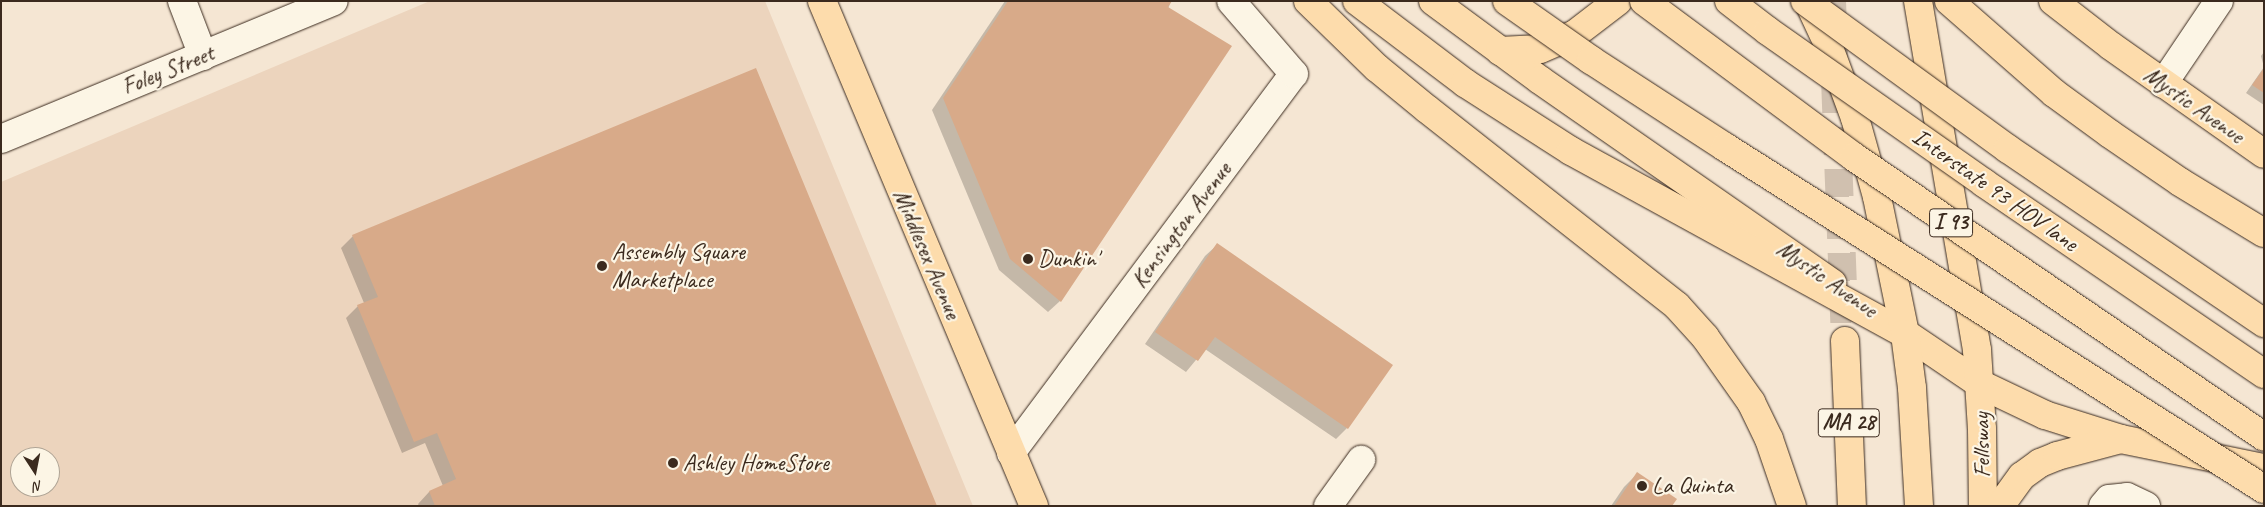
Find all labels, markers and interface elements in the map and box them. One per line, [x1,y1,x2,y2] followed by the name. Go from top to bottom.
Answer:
[118,38,218,102] street label: Foley Street
[2139,60,2249,150] street label: Mystic Avenue
[1907,122,2083,258] street label: Interstate 93 HOV lane
[1124,157,1238,293] street label: Kensington Avenue
[887,185,967,323] street label: Middlesex Avenue
[1928,204,1974,242] road number: I 93
[1772,234,1882,324] street label: Mystic Avenue
[612,238,745,294] place label: Assembly Square Marketplace
[1038,245,1098,273] place label: Dunkin'
[1022,253,1034,265] marker: Dunkin'
[596,260,608,272] marker: Assembly Square Marketplace
[1818,403,1880,442] road number: MA 28
[1967,412,1997,478] street label: Fellsway
[10,447,60,497] north arrow
[683,449,827,477] place label: Ashley HomeStore
[667,457,679,469] marker: Ashley HomeStore
[1652,472,1733,500] place label: La Quinta
[32,477,44,495] text: N
[1636,480,1648,492] marker: La Quinta

